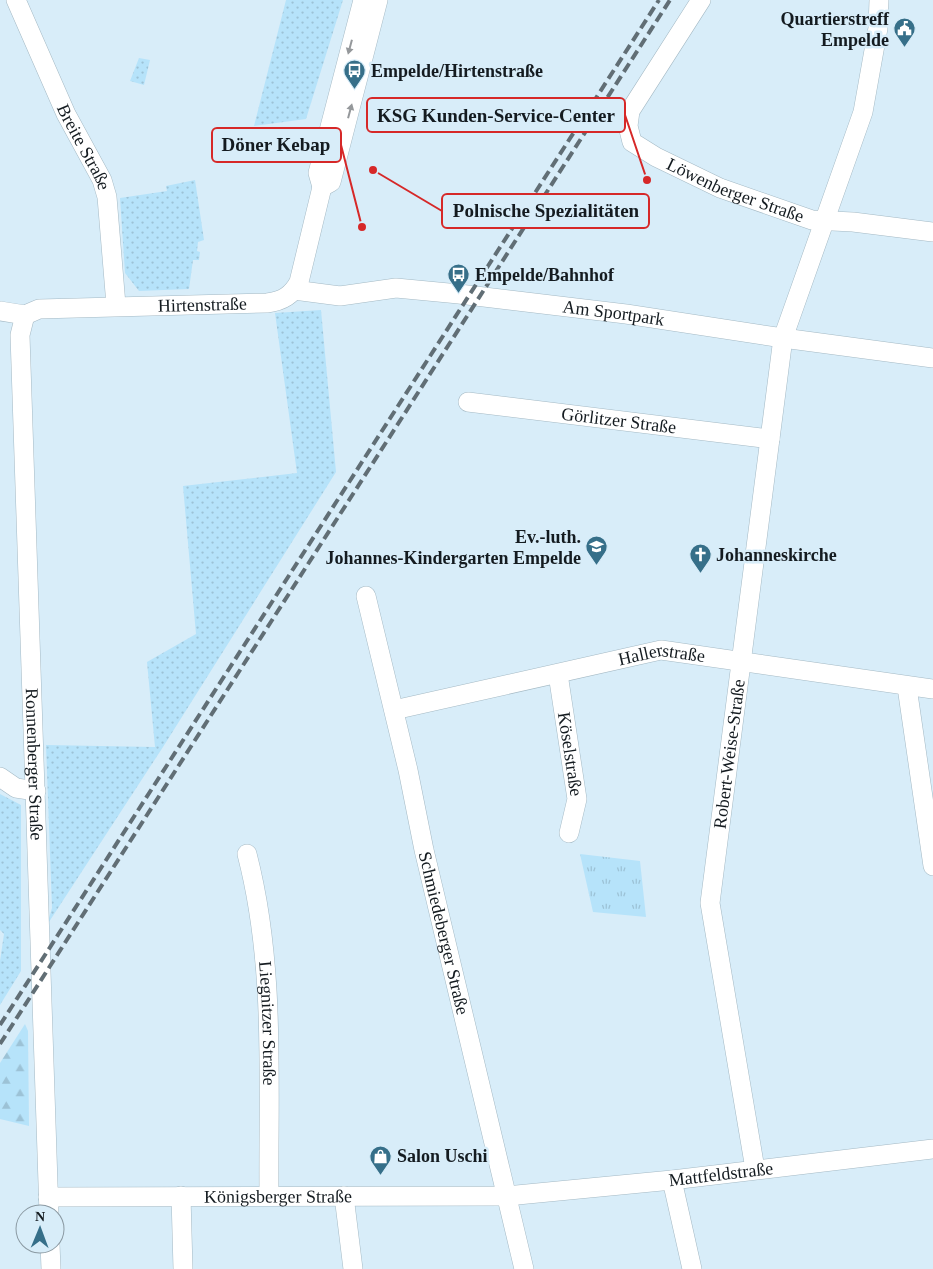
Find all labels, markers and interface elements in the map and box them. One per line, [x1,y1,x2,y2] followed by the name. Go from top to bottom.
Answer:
[780,9,890,50] place label: Quartierstreff Empelde
[893,17,917,48] public building icon: Quartierstreff Empelde
[346,40,354,55] one-way arrow
[343,59,367,90] bus stop icon: Empelde/Hirtenstraße
[371,61,543,81] place label: Empelde/Hirtenstraße
[367,98,625,132] callout: KSG Kunden-Service-Center
[53,101,114,192] street label: Breite Straße
[346,103,354,118] one-way arrow
[377,105,616,126] text: KSG Kunden-Service-Center
[212,128,341,162] callout: Döner Kebap
[222,134,330,155] text: Döner Kebap
[664,154,807,226] street label: Löwenberger Straße
[442,194,649,228] callout: Polnische Spezialitäten
[453,200,640,221] text: Polnische Spezialitäten
[447,263,471,294] bus stop icon: Empelde/Bahnhof
[475,265,615,285] place label: Empelde/Bahnhof
[158,294,247,316] street label: Hirtenstraße
[562,296,666,330] street label: Am Sportpark
[560,404,677,437] street label: Görlitzer Straße
[325,527,581,568] place label: Ev.-luth. Johannes-Kindergarten Empelde
[585,535,609,566] school or university icon: Ev.-luth. Johannes-Kindergarten Empelde
[688,543,712,574] church icon: Johanneskirche
[716,545,837,565] place label: Johanneskirche
[616,640,706,669] street label: Hallerstraße
[710,678,749,830] street label: Robert-Weise-Straße
[22,688,47,841] street label: Ronnenberger Straße
[554,711,586,798] street label: Köselstraße
[415,849,473,1017] street label: Schmiedeberger Straße
[255,960,279,1086] street label: Liegnitzer Straße
[369,1144,393,1175] shop icon: Salon Uschi
[397,1146,488,1166] place label: Salon Uschi
[668,1158,774,1190] street label: Mattfeldstraße
[204,1186,352,1207] street label: Königsberger Straße
[15,1204,65,1254] north arrow
[35,1209,45,1224] text: N

